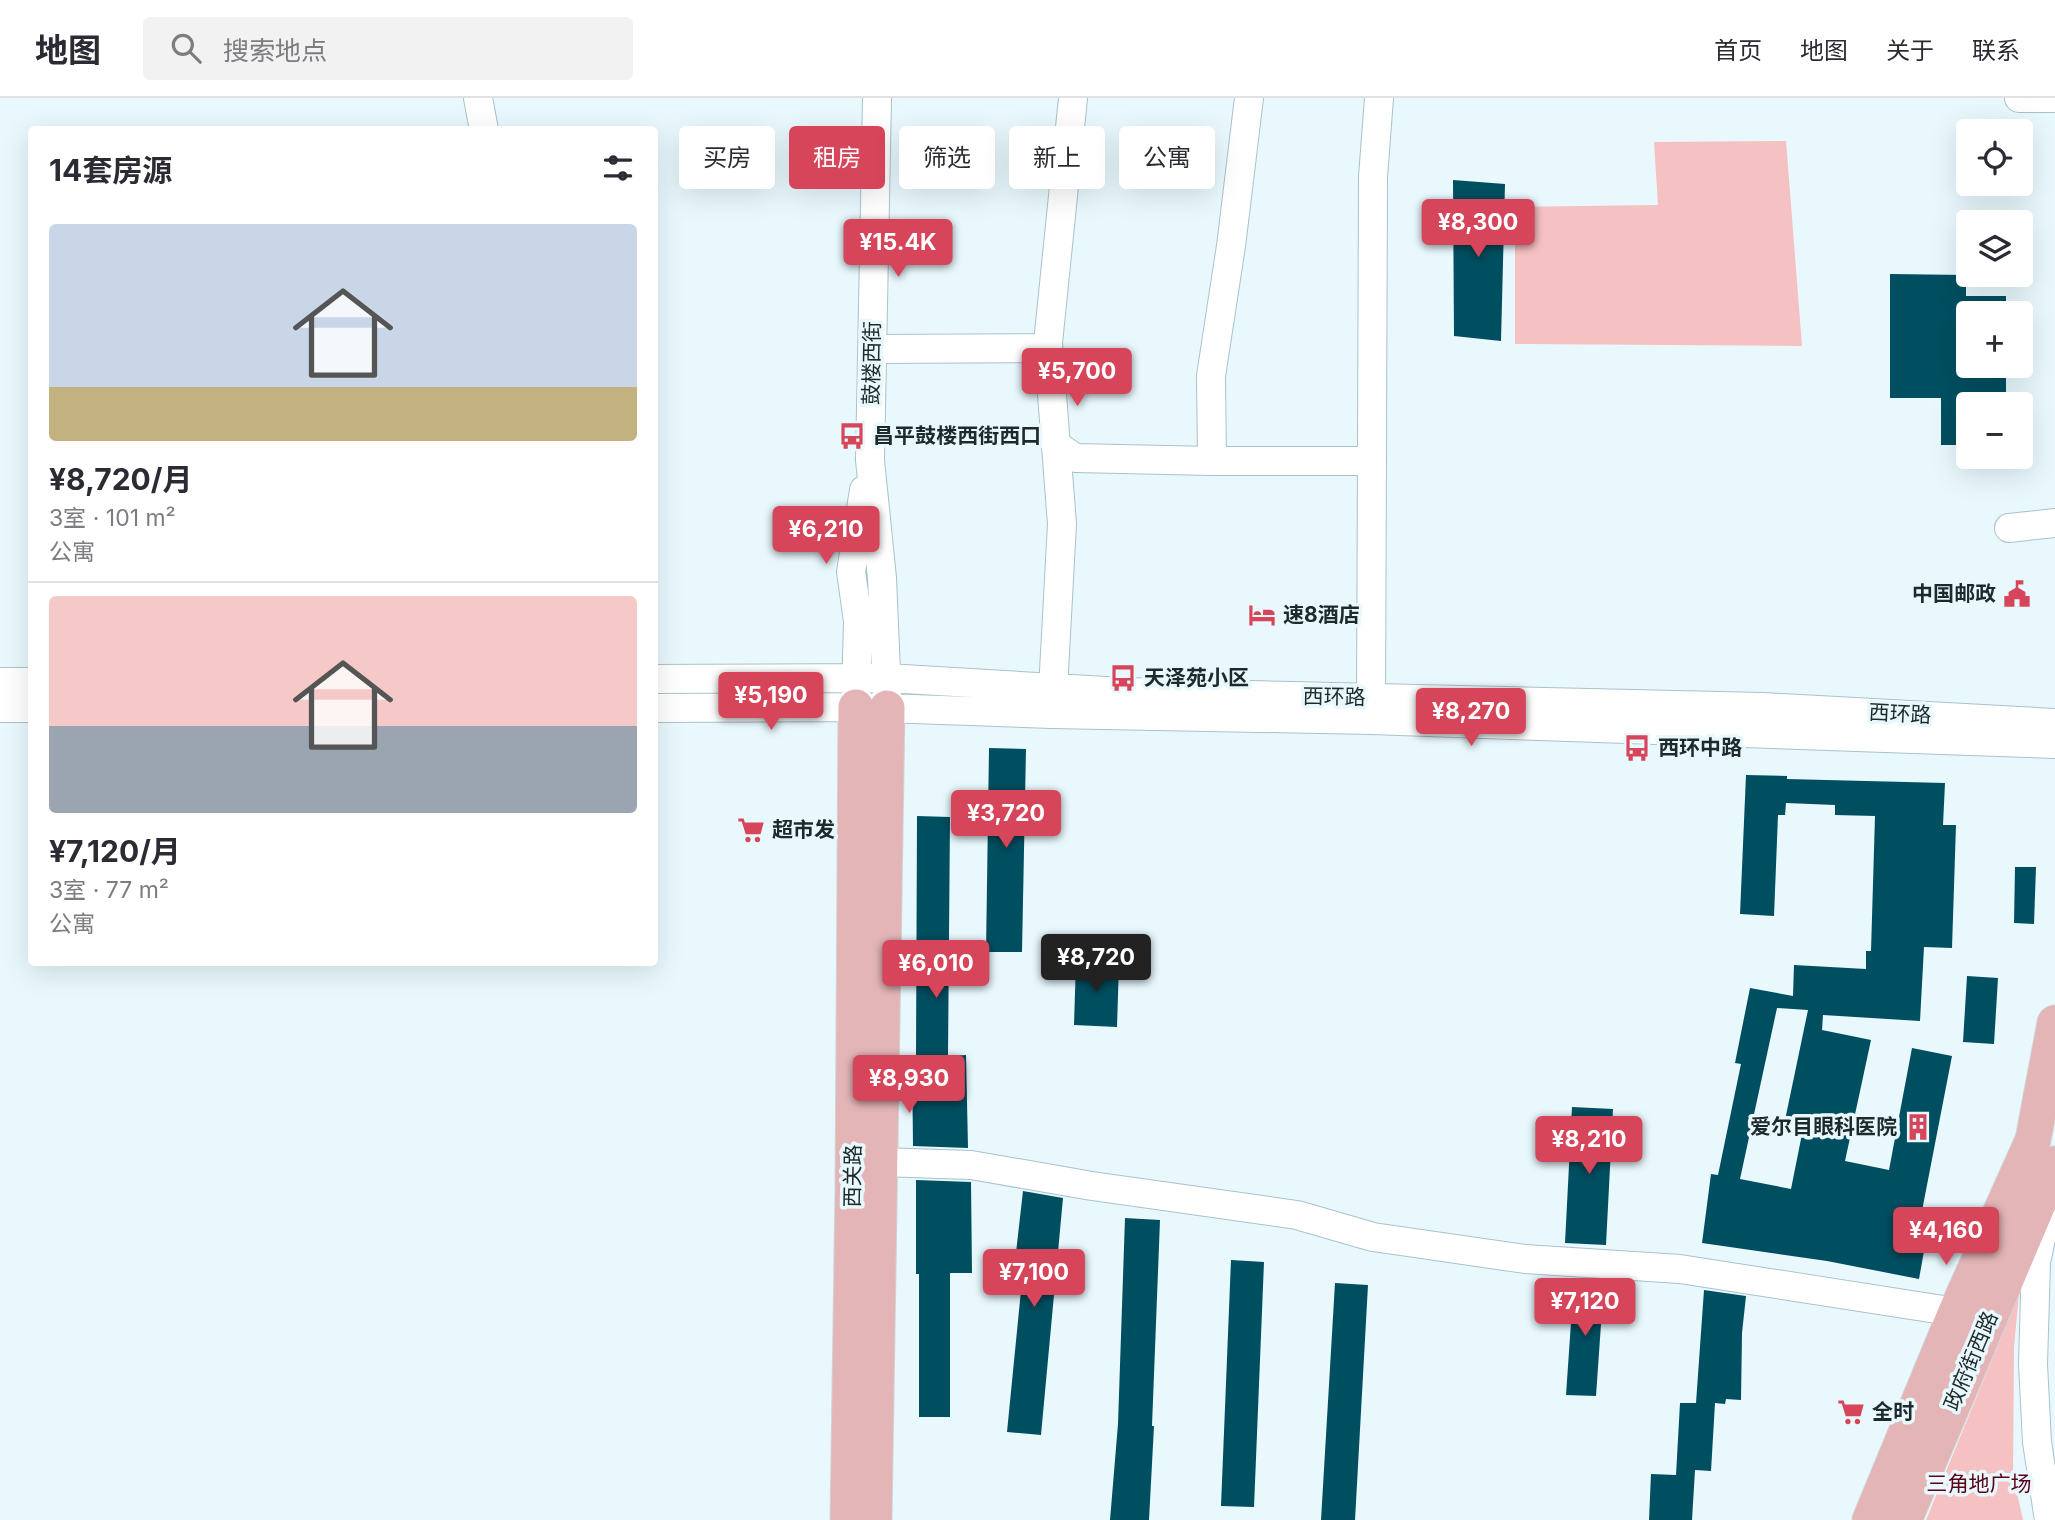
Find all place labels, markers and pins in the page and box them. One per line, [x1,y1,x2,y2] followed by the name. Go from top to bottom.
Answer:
[1421,200,1535,259] pin: ¥8,300
[841,220,955,279] pin: ¥15.4K
[1020,348,1134,408] pin: ¥5,700
[837,421,867,451] bus stop icon: 昌平鼓楼西街西口
[873,423,1041,448] place label: 昌平鼓楼西街西口
[769,506,883,566] pin: ¥6,210
[2002,579,2032,609] public building icon: 中国邮政
[1912,581,1996,606] place label: 中国邮政
[1247,600,1277,630] hotel icon: 速8酒店
[1283,602,1360,627] place label: 速8酒店
[1108,663,1138,693] bus stop icon: 天泽苑小区
[1144,665,1249,690] place label: 天泽苑小区
[714,672,828,732] pin: ¥5,190
[1414,688,1528,748] pin: ¥8,270
[1622,733,1652,763] bus stop icon: 西环中路
[1658,735,1742,760] place label: 西环中路
[949,790,1063,850] pin: ¥3,720
[736,815,766,845] supermarket icon: 超市发
[772,817,835,842] place label: 超市发
[1039,934,1153,994] pin: ¥8,720
[879,940,993,1000] pin: ¥6,010
[852,1056,966,1115] pin: ¥8,930
[1903,1112,1933,1142] building icon: 爱尔目眼科医院
[1750,1114,1897,1139] place label: 爱尔目眼科医院
[1532,1116,1646,1176] pin: ¥8,210
[1889,1208,2003,1267] pin: ¥4,160
[977,1250,1091,1309] pin: ¥7,100
[1528,1278,1642,1338] pin: ¥7,120
[1836,1397,1866,1427] supermarket icon: 全时
[1872,1399,1914,1424] place label: 全时

